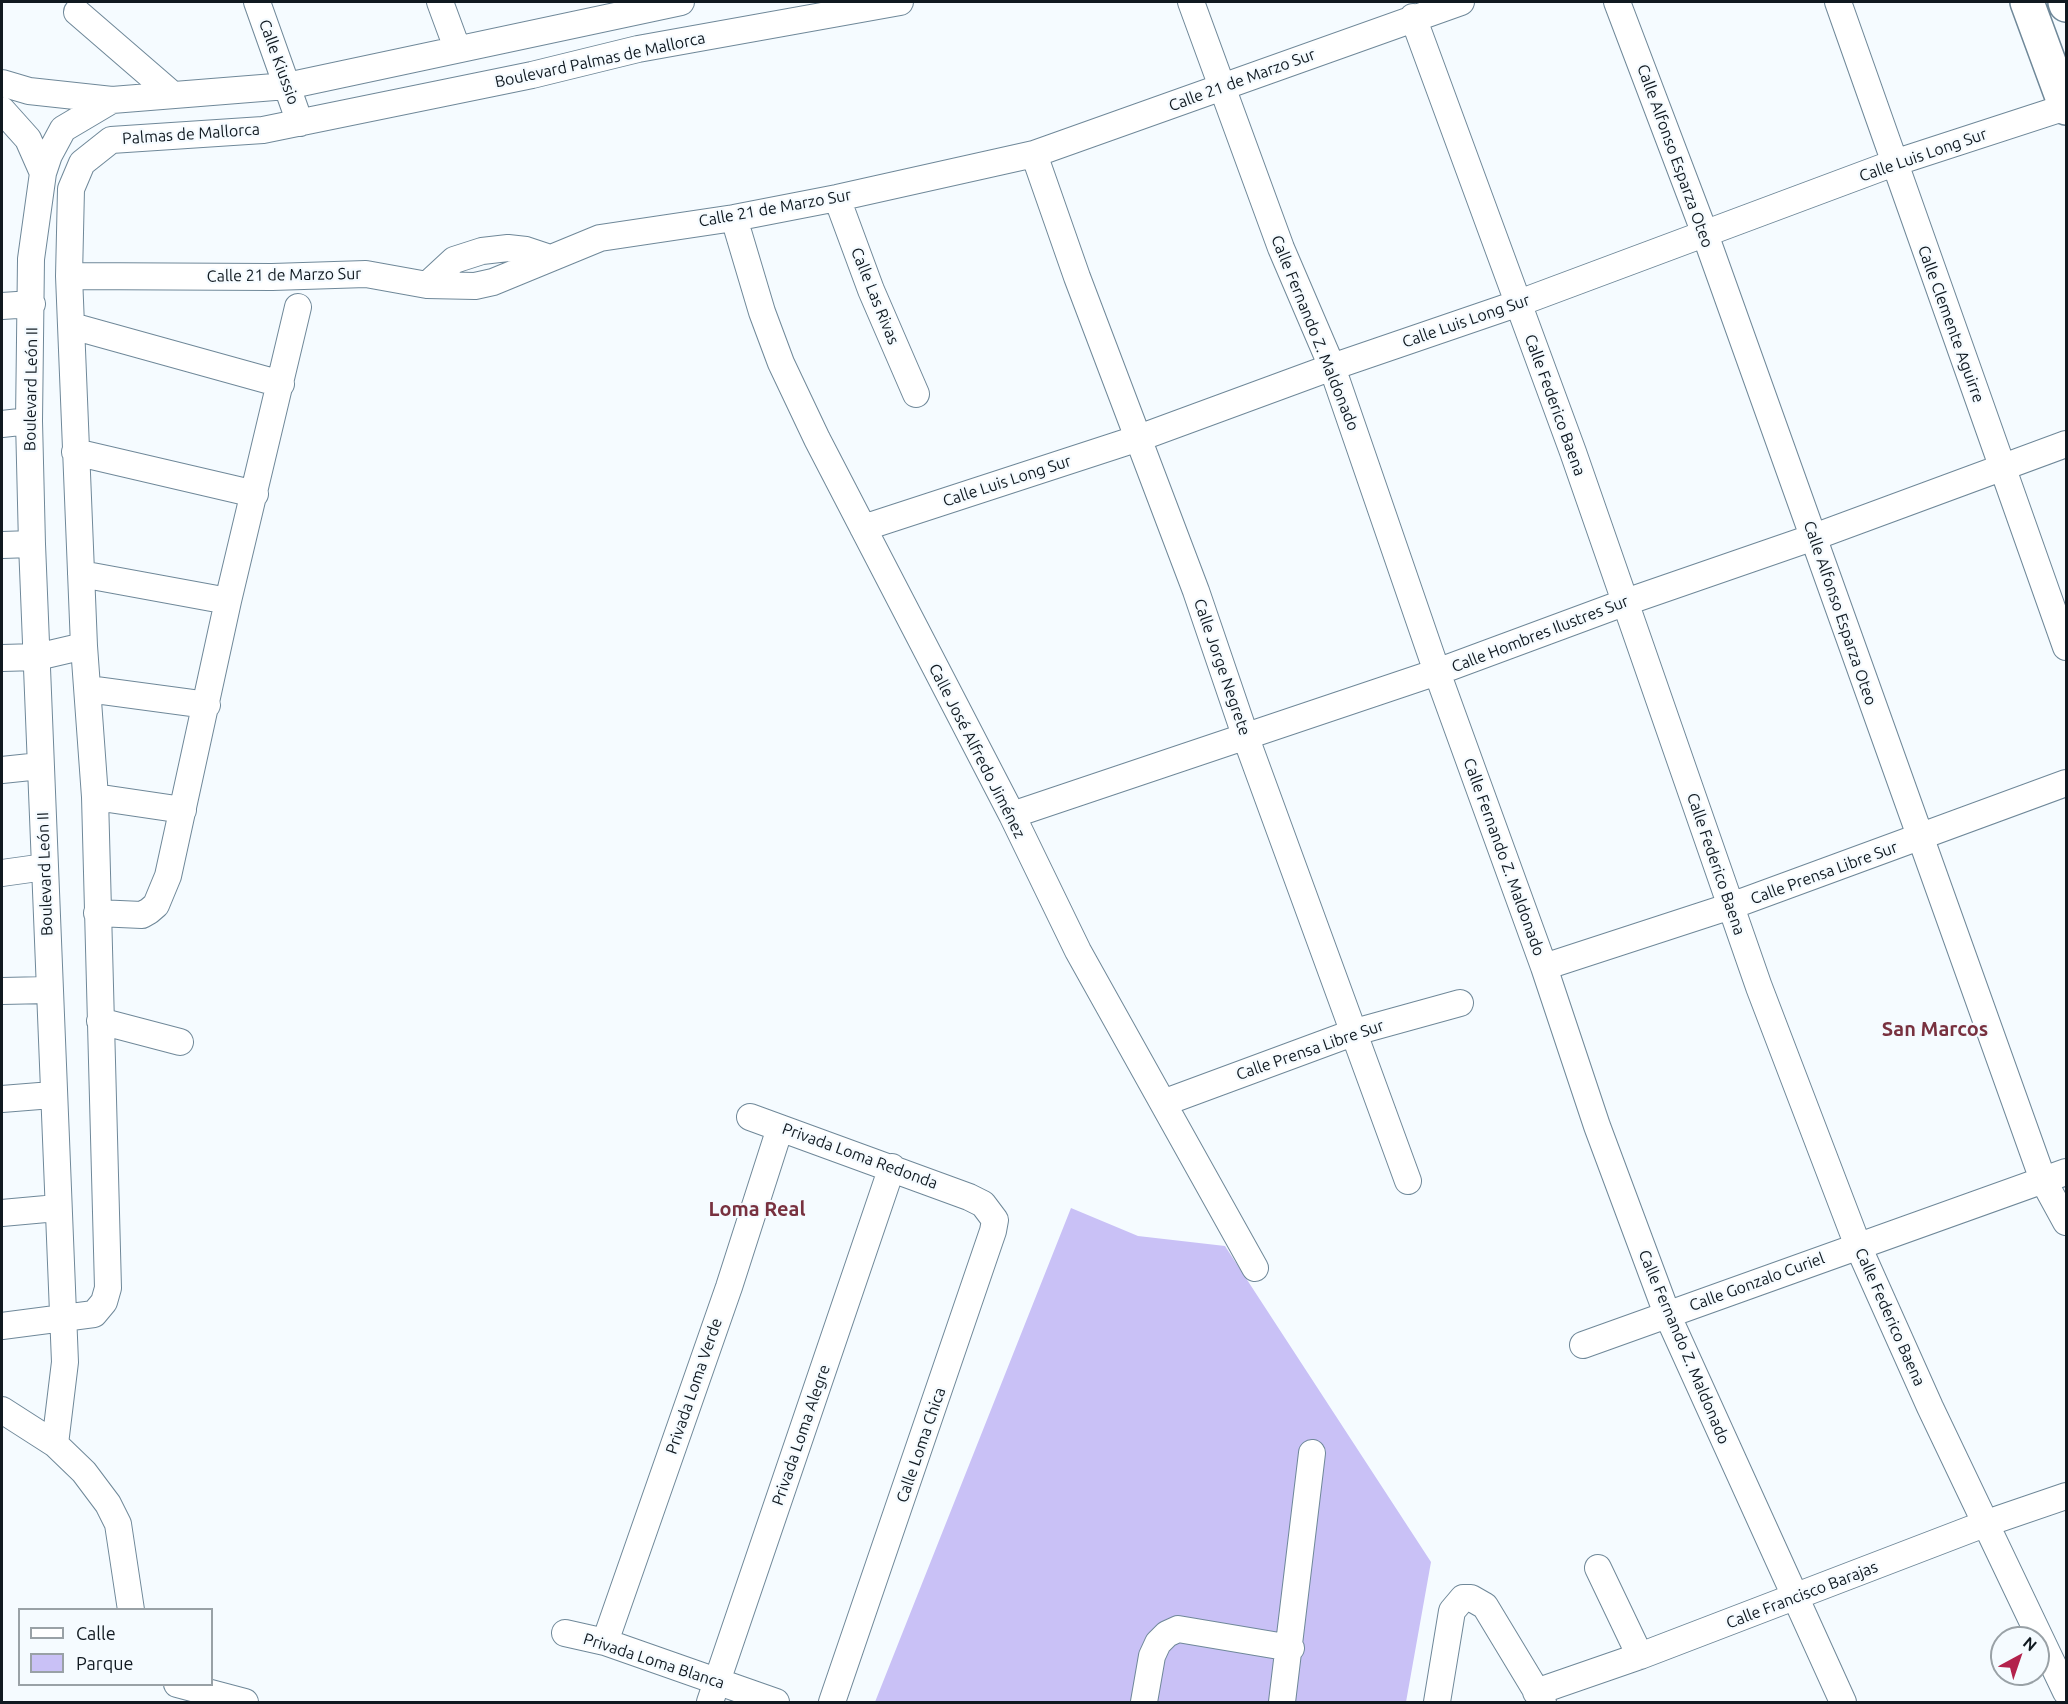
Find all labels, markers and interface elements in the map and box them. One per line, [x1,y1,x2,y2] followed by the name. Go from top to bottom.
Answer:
[255,17,303,107] street label: Calle Kiussio
[493,28,707,92] street label: Boulevard Palmas de Mallorca
[1166,45,1318,115] street label: Calle 21 de Marzo Sur
[1633,62,1717,250] street label: Calle Alfonso Esparza Oteo
[122,120,260,148] street label: Palmas de Mallorca
[1857,124,1989,186] street label: Calle Luis Long Sur
[697,185,853,231] street label: Calle 21 de Marzo Sur
[1267,232,1363,434] street label: Calle Fernando Z. Maldonado
[1914,243,1988,405] street label: Calle Clemente Aguirre
[847,245,903,347] street label: Calle Las Rivas
[207,264,361,286] street label: Calle 21 de Marzo Sur
[1400,290,1532,352] street label: Calle Luis Long Sur
[20,327,42,451] street label: Boulevard León II
[1520,332,1590,478] street label: Calle Federico Baena
[940,451,1074,511] street label: Calle Luis Long Sur
[1799,518,1881,708] street label: Calle Alfonso Esparza Oteo
[1449,591,1631,677] street label: Calle Hombres Ilustres Sur
[1190,596,1254,738] street label: Calle Jorge Negrete
[925,661,1029,841] street label: Calle José Alfredo Jiménez
[1459,755,1549,959] street label: Calle Fernando Z. Maldonado
[1683,790,1749,938] street label: Calle Federico Baena
[33,812,57,936] street label: Boulevard León II
[1748,837,1900,909] street label: Calle Prensa Libre Sur
[1234,1016,1386,1084] street label: Calle Prensa Libre Sur
[1882,1017,1988,1041] district label: San Marcos
[780,1119,940,1193] street label: Privada Loma Redonda
[708,1197,806,1221] district label: Loma Real
[1851,1245,1929,1389] street label: Calle Federico Baena
[1634,1247,1734,1447] street label: Calle Fernando Z. Maldonado
[1687,1249,1827,1315] street label: Calle Gonzalo Curiel
[662,1315,726,1457] street label: Privada Loma Verde
[768,1362,834,1508] street label: Privada Loma Alegre
[892,1385,950,1505] street label: Calle Loma Chica
[1723,1557,1881,1633] street label: Calle Francisco Barajas
[18,1608,213,1686] legend
[76,1623,116,1643] text: Calle
[1990,1626,2050,1686] north arrow
[581,1629,727,1693] street label: Privada Loma Blanca
[2020,1633,2041,1654] text: N
[76,1653,133,1673] text: Parque

